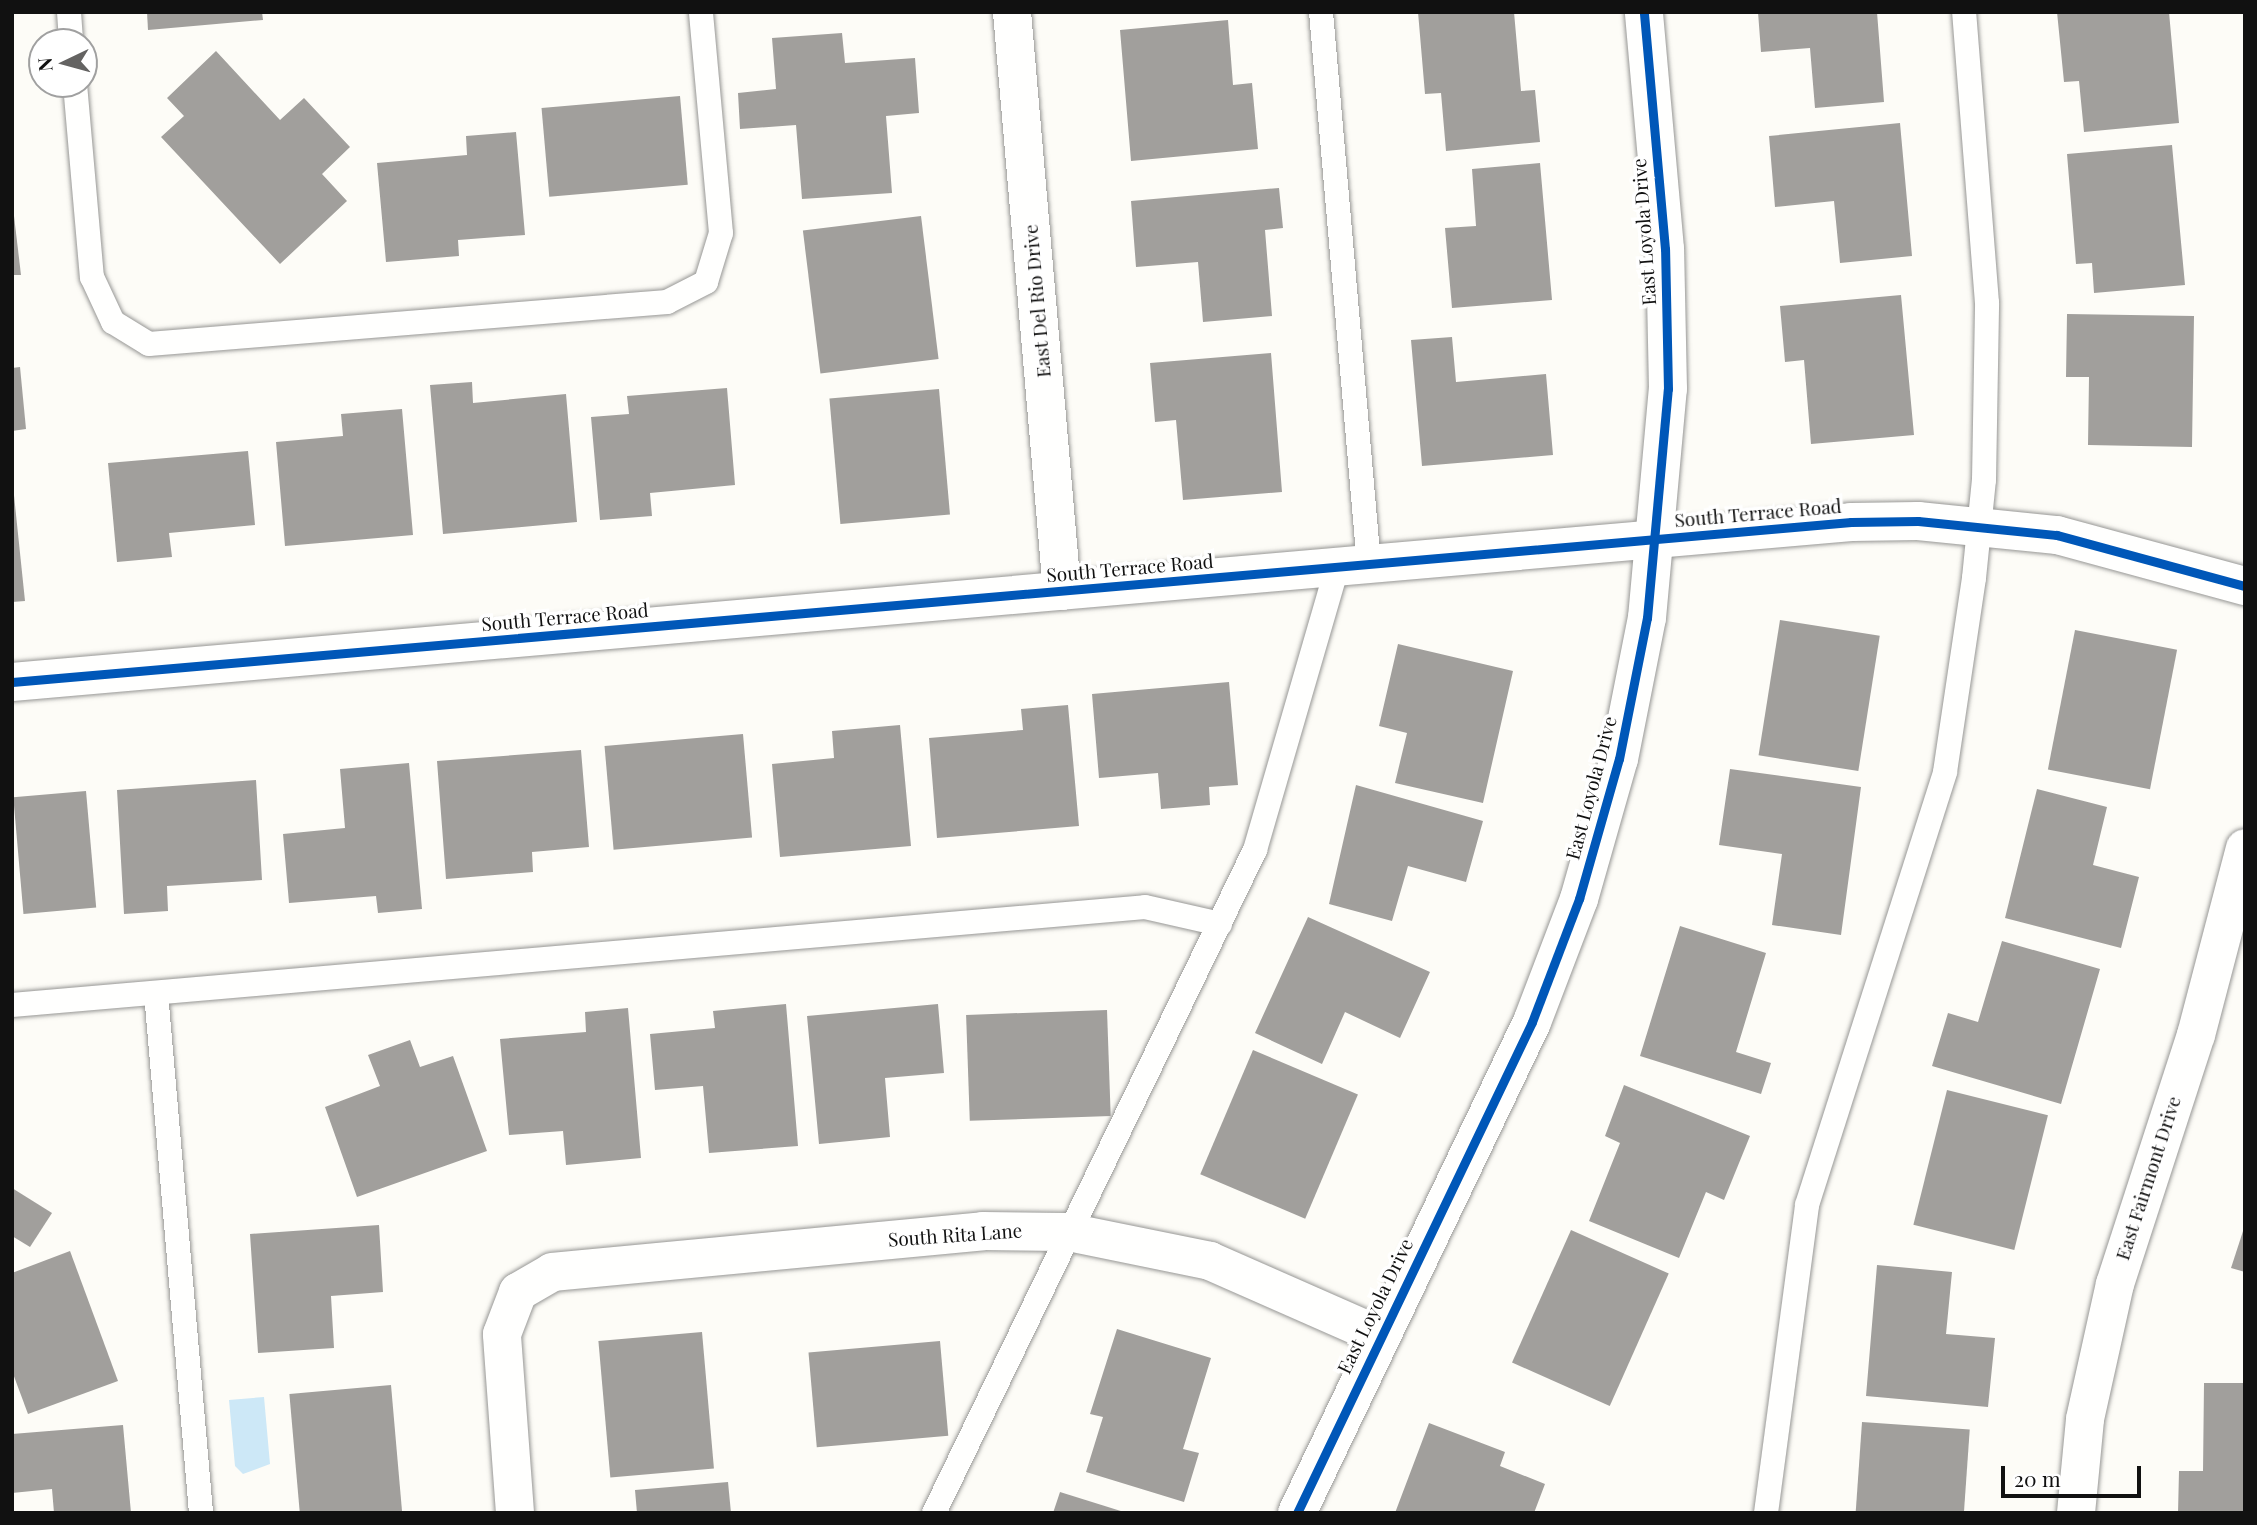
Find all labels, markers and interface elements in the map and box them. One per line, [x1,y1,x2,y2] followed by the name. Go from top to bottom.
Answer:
[28,28,98,98] north arrow
[31,57,58,73] text: N
[1627,157,1661,307] street label: East Loyola Drive
[1019,223,1055,379] street label: East Del Rio Drive
[1673,494,1843,532] street label: South Terrace Road
[1045,549,1215,587] street label: South Terrace Road
[480,598,650,636] street label: South Terrace Road
[1561,714,1621,862] street label: East Loyola Drive
[2111,1093,2185,1263] street label: East Fairmont Drive
[887,1219,1023,1251] street label: South Rita Lane
[1332,1234,1418,1378] street label: East Loyola Drive
[2005,1452,2145,1496] scale bar
[2014,1464,2061,1492] text: 20 m

